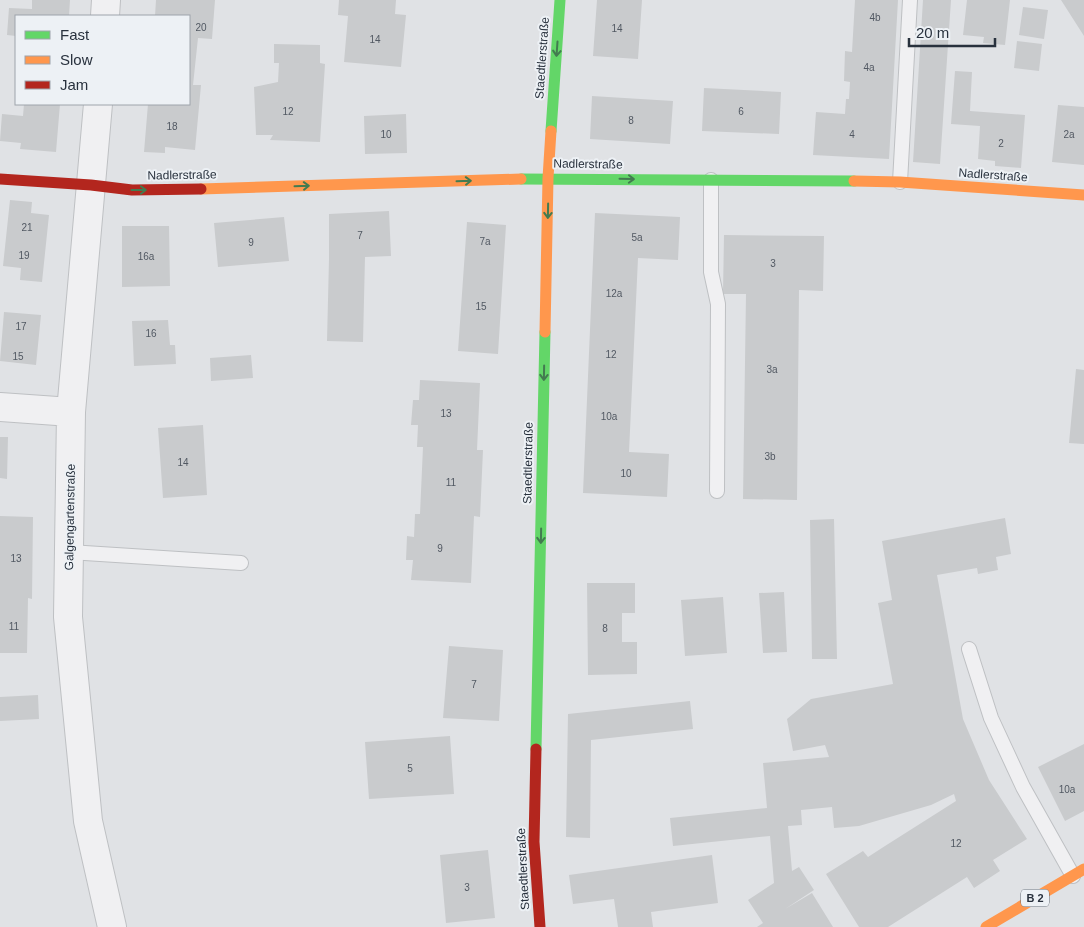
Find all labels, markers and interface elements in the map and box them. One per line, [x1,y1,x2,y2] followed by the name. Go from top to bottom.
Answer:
[869,12,881,23] house number: 4b
[15,15,190,105] legend
[909,15,995,47] scale bar
[532,16,552,99] street label: Staedtlerstraße
[195,22,207,33] house number: 20
[611,23,623,34] house number: 14
[916,24,949,41] text: 20 m
[60,26,90,43] text: Fast
[369,34,381,45] house number: 14
[552,40,561,56] one-way arrow
[60,51,93,68] text: Slow
[863,62,875,73] house number: 4a
[60,76,88,93] text: Jam
[282,106,294,117] house number: 12
[738,106,744,117] house number: 6
[628,115,634,126] house number: 8
[166,121,178,132] house number: 18
[380,129,392,140] house number: 10
[849,129,855,140] house number: 4
[1063,129,1075,140] house number: 2a
[998,138,1004,149] house number: 2
[553,156,623,172] street label: Nadlerstraße
[958,166,1028,184] street label: Nadlerstraße
[147,167,217,183] street label: Nadlerstraße
[618,174,634,183] one-way arrow
[456,176,472,185] one-way arrow
[293,182,309,191] one-way arrow
[131,185,147,195] one-way arrow
[543,203,552,219] one-way arrow
[21,222,33,233] house number: 21
[357,230,363,241] house number: 7
[631,232,643,243] house number: 5a
[479,236,491,247] house number: 7a
[248,237,254,248] house number: 9
[18,250,30,261] house number: 19
[138,251,155,262] house number: 16a
[770,258,776,269] house number: 3
[606,288,623,299] house number: 12a
[475,301,487,312] house number: 15
[15,321,27,332] house number: 17
[145,328,157,339] house number: 16
[605,349,617,360] house number: 12
[12,351,24,362] house number: 15
[766,364,778,375] house number: 3a
[539,365,549,381] one-way arrow
[440,408,452,419] house number: 13
[601,411,618,422] house number: 10a
[520,422,536,504] street label: Staedtlerstraße
[764,451,776,462] house number: 3b
[177,457,189,468] house number: 14
[62,463,78,570] street label: Galgengartenstraße
[620,468,632,479] house number: 10
[446,477,457,488] house number: 11
[536,528,545,544] one-way arrow
[437,543,443,554] house number: 9
[10,553,22,564] house number: 13
[9,621,20,632] house number: 11
[602,623,608,634] house number: 8
[471,679,477,690] house number: 7
[407,763,413,774] house number: 5
[1059,784,1076,795] house number: 10a
[514,827,532,910] street label: Staedtlerstraße
[950,838,962,849] house number: 12
[464,882,470,893] house number: 3
[1021,890,1049,906] road number: B 2

